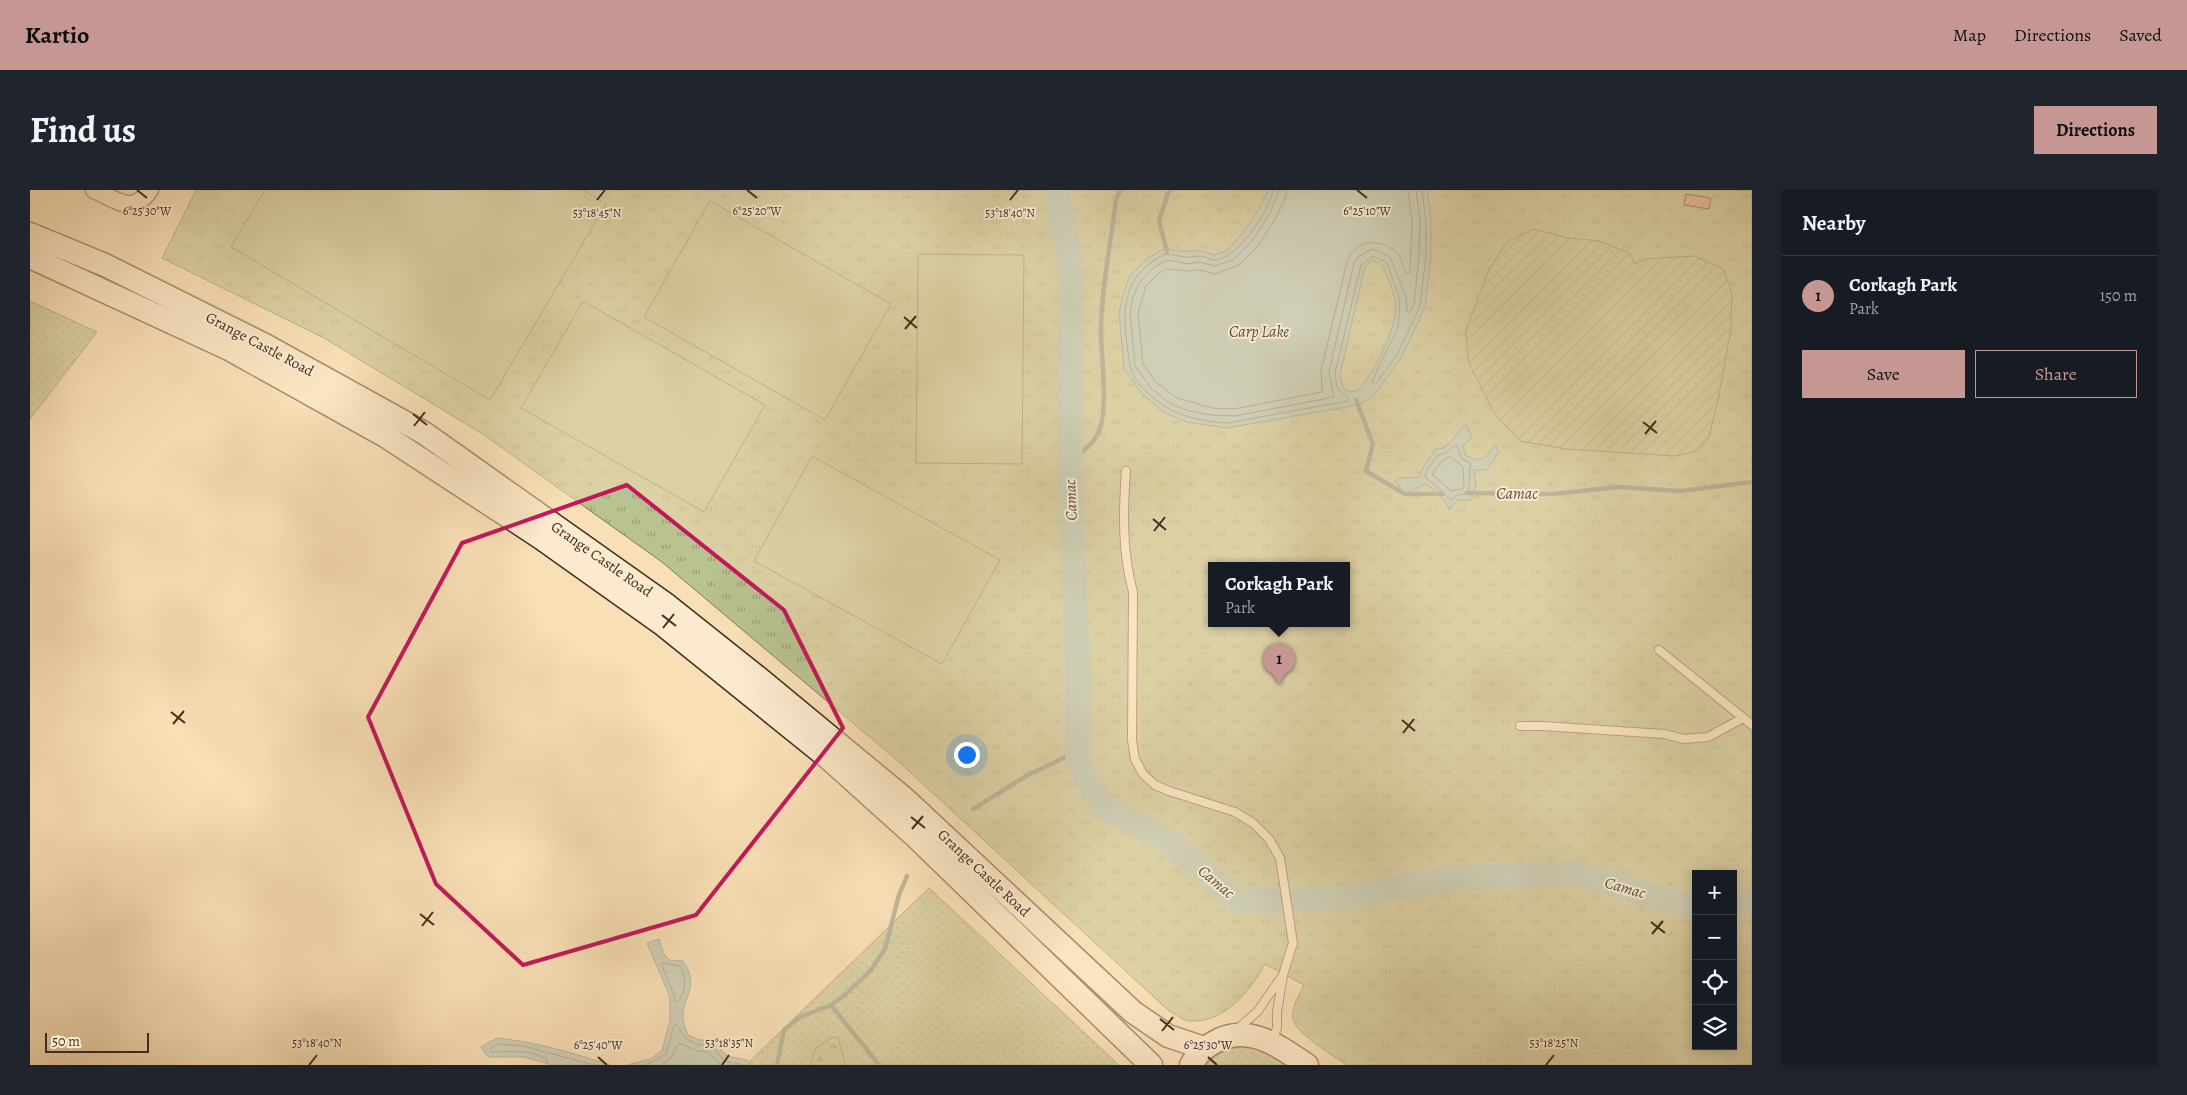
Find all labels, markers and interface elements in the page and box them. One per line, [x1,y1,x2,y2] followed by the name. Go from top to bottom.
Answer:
[25,19,89,51] text: Kartio
[1953,23,1986,47] text: Map
[2014,23,2091,47] text: Directions
[2119,23,2162,47] text: Saved
[30,106,136,154] text: Find us
[2034,106,2157,154] button: Directions
[123,203,172,219] text: 6°25'30"W
[733,203,782,219] text: 6°25'20"W
[1343,203,1392,219] text: 6°25'10"W
[573,205,622,221] text: 53°18'45"N
[985,205,1035,221] text: 53°18'40"N
[1802,209,1865,237] text: Nearby
[1849,272,1957,298] text: Corkagh Park
[1815,285,1821,307] text: 1
[2100,285,2137,307] text: 150 m
[1849,298,1879,320] text: Park
[202,307,318,381] street label: Grange Castle Road
[1229,321,1289,343] water label: Carp Lake
[1802,350,1965,398] button: Save
[1975,350,2137,398] button: Share
[1059,478,1083,521] water label: Camac
[1496,483,1538,505] water label: Camac
[547,516,658,602] street label: Grange Castle Road
[1208,562,1350,627] popup
[1225,571,1333,597] text: Corkagh Park
[1225,597,1255,619] text: Park
[1263,643,1295,684] pin: 1
[954,742,980,768] your location
[933,825,1035,922] street label: Grange Castle Road
[1193,860,1239,904] water label: Camac
[1692,870,1737,1050] map controls
[1692,870,1737,915] button: +
[1602,872,1648,904] water label: Camac
[1692,915,1737,960] button: −
[1692,960,1737,1005] button: locate
[1692,1005,1737,1050] button: layers
[45,1030,149,1053] scale bar
[52,1032,80,1051] text: 50 m
[292,1035,342,1051] text: 53°18'40"N
[705,1035,753,1051] text: 53°18'35"N
[1530,1035,1579,1051] text: 53°18'25"N
[574,1037,623,1053] text: 6°25'40"W
[1184,1037,1233,1053] text: 6°25'30"W

